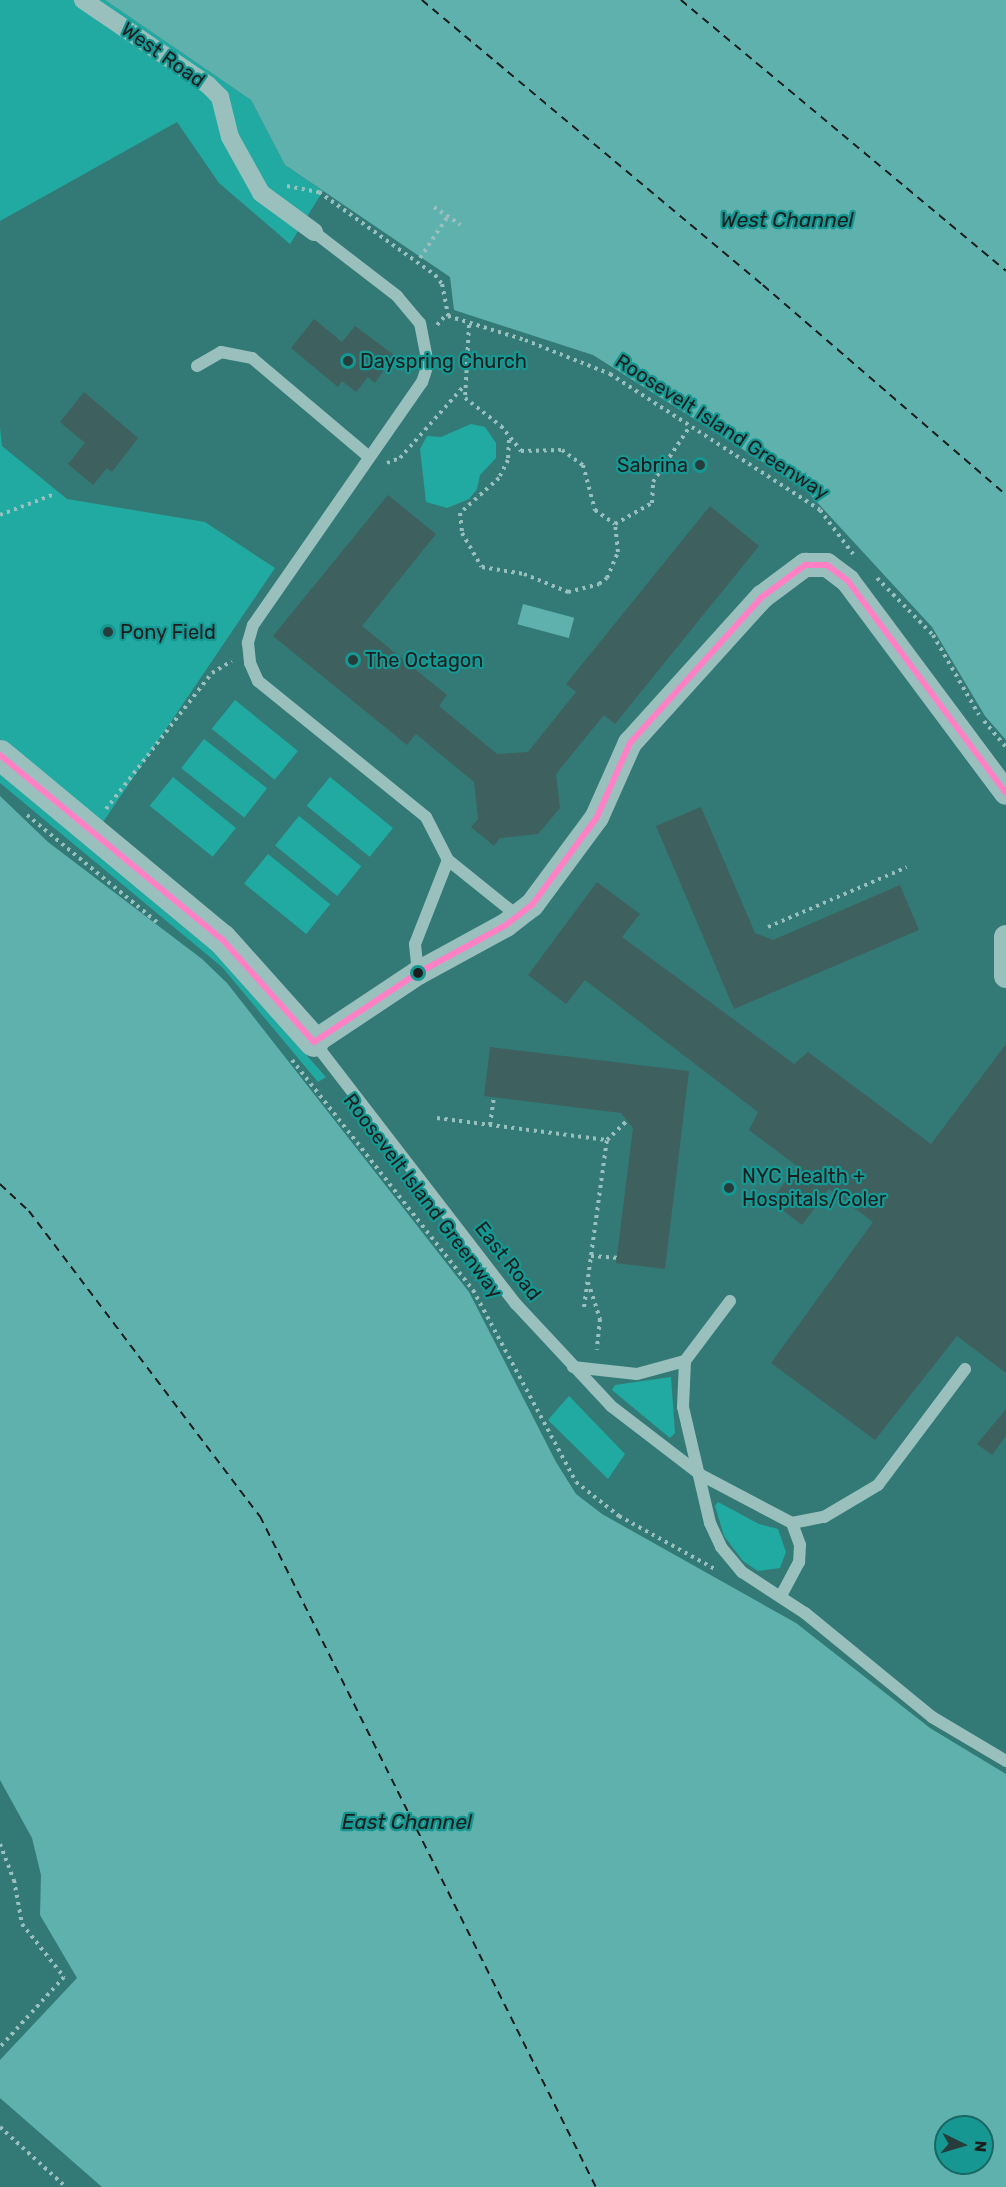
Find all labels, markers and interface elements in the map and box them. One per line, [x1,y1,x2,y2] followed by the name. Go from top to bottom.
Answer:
[116,17,210,93] street label: West Road
[720,207,854,233] water label: West Channel
[360,349,527,373] place label: Dayspring Church
[611,349,833,505] street label: Roosevelt Island Greenway
[341,354,355,368] marker: Dayspring Church
[617,453,688,477] place label: Sabrina
[693,458,707,472] marker: Sabrina
[120,620,216,644] place label: Pony Field
[101,625,115,639] marker: Pony Field
[365,648,483,672] place label: The Octagon
[346,653,360,667] marker: The Octagon
[412,967,424,979] unlabelled marker
[338,1089,508,1303] street label: Roosevelt Island Greenway
[742,1164,886,1211] place label: NYC Health + Hospitals/Coler
[720,1179,738,1197] marker: NYC Health + Hospitals/Coler
[470,1217,546,1305] street label: East Road
[342,1809,472,1835] water label: East Channel
[934,2115,994,2175] north arrow
[970,2140,990,2153] text: N

